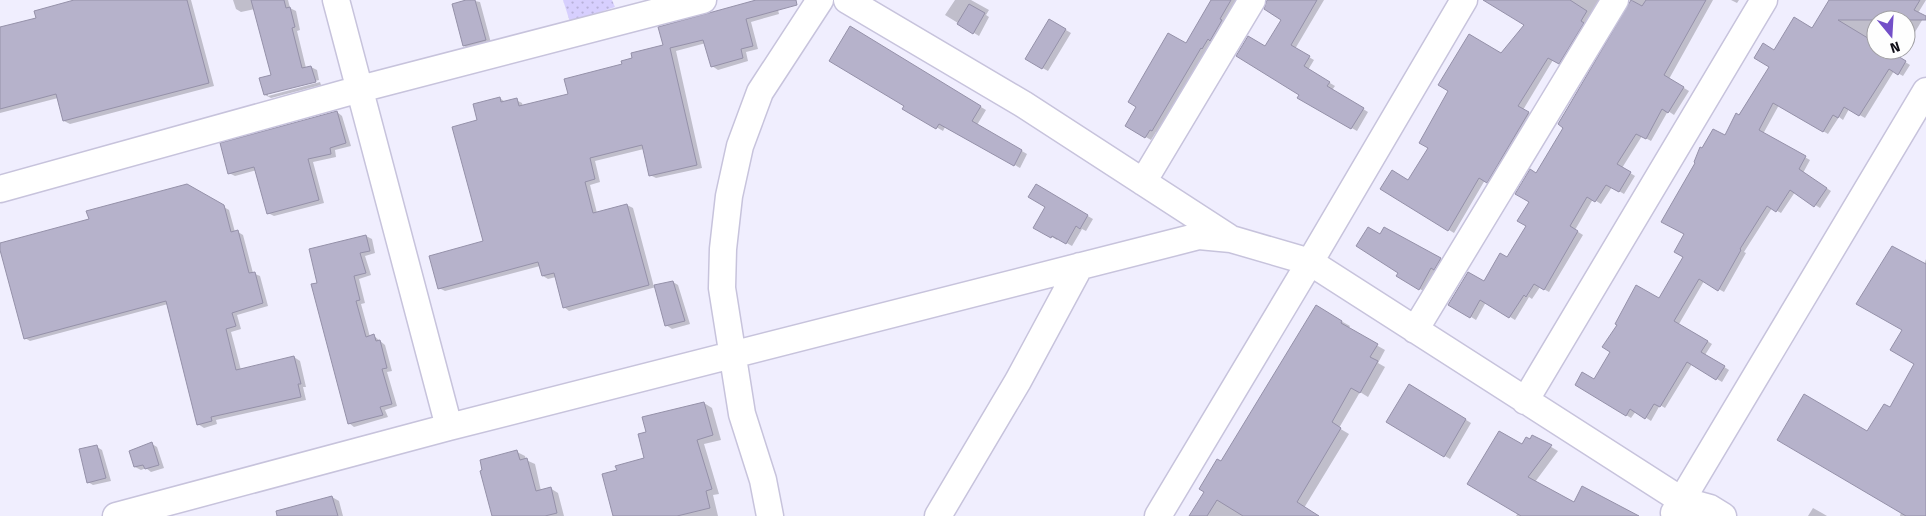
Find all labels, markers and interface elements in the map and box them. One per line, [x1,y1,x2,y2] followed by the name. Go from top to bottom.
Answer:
[1866,10,1916,60] north arrow
[1888,37,1902,56] text: N

